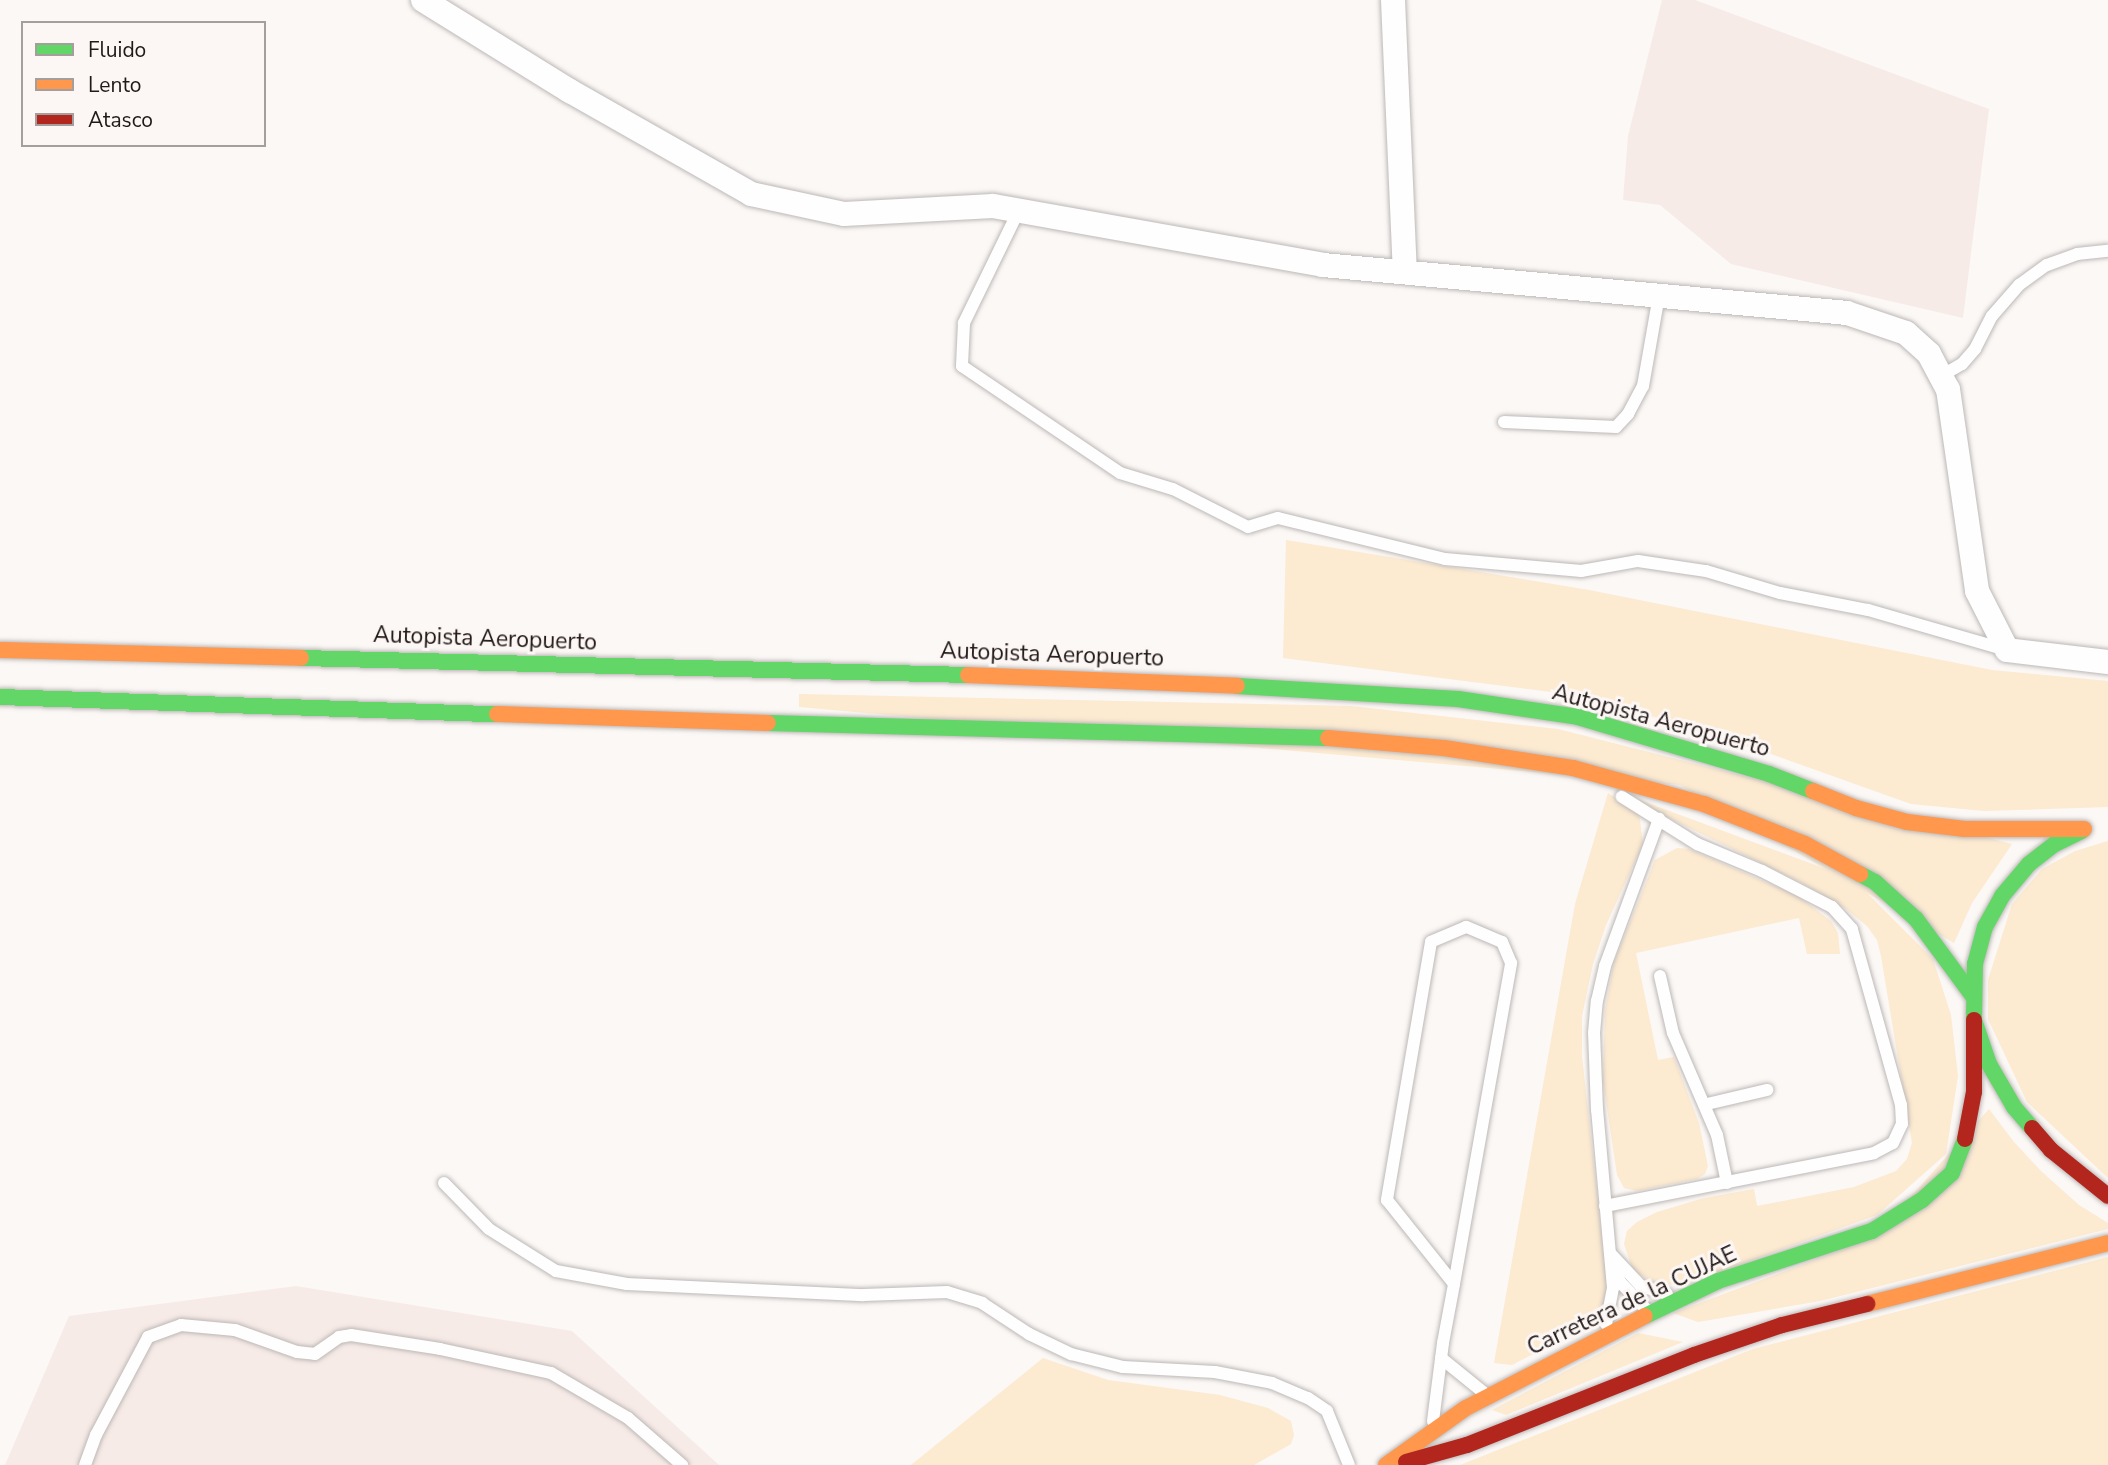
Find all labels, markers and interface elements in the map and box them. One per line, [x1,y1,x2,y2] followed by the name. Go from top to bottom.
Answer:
[21,21,266,147] legend
[88,36,146,64] text: Fluido
[88,71,141,99] text: Lento
[88,106,153,134] text: Atasco
[373,621,597,657] street label: Autopista Aeropuerto
[940,637,1164,673] street label: Autopista Aeropuerto
[1549,679,1773,763] street label: Autopista Aeropuerto
[1523,1240,1741,1362] street label: Carretera de la CUJAE

